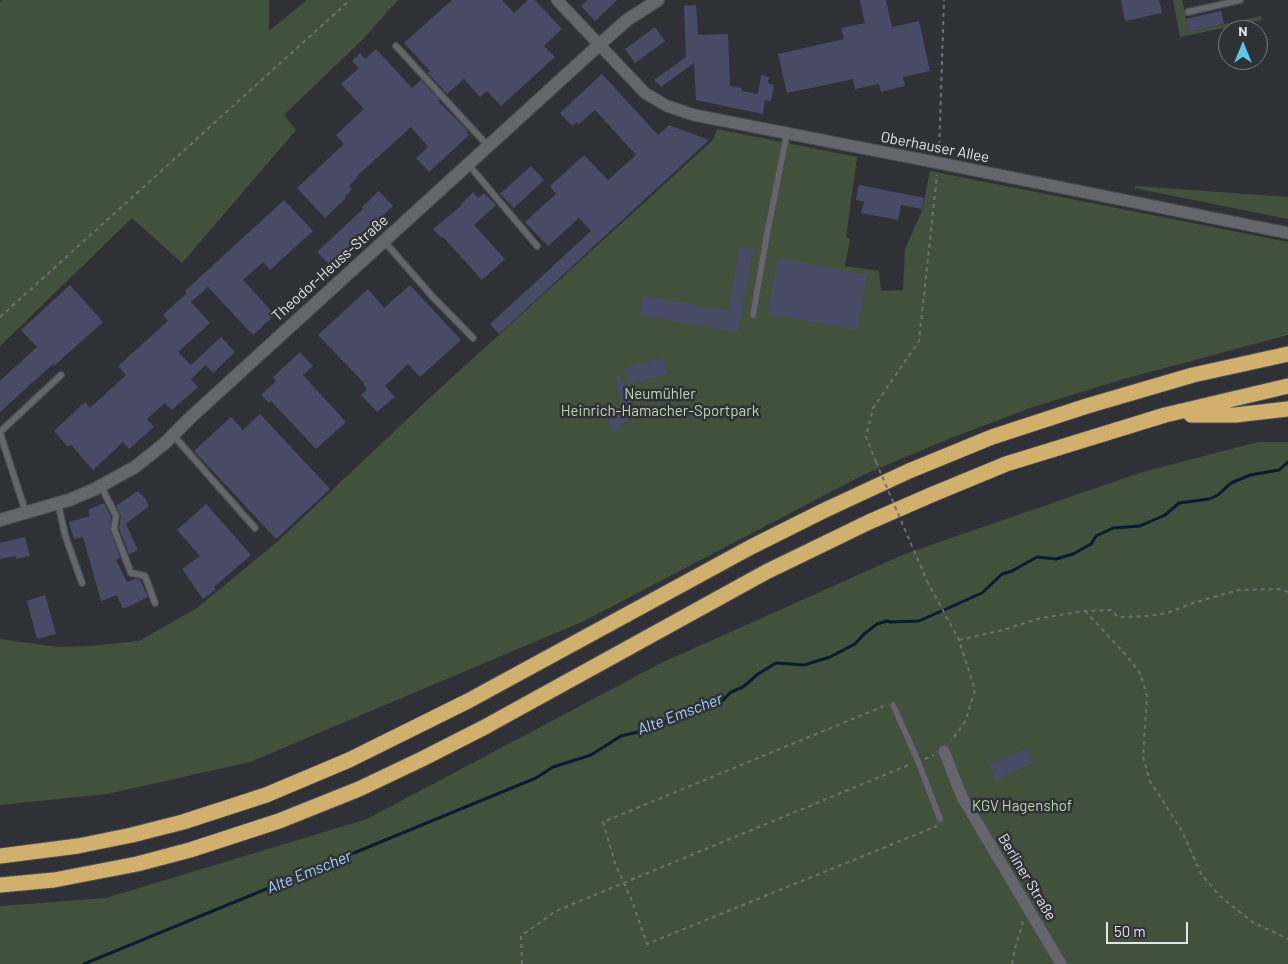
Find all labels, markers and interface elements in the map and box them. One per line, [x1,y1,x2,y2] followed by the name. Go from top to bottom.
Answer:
[1218,20,1268,70] north arrow
[1238,22,1248,39] text: N
[879,128,991,166] street label: Oberhauser Allee
[268,211,392,325] street label: Theodor-Heuss-Straße
[561,385,759,420] park label: Neumühler Heinrich-Hamacher-Sportpark
[635,689,725,739] water label: Alte Emscher
[972,797,1072,815] park label: KGV Hagenshof
[994,830,1060,924] street label: Berliner Straße
[264,846,354,898] water label: Alte Emscher
[1108,912,1190,944] scale bar
[1114,922,1146,940] text: 50 m

